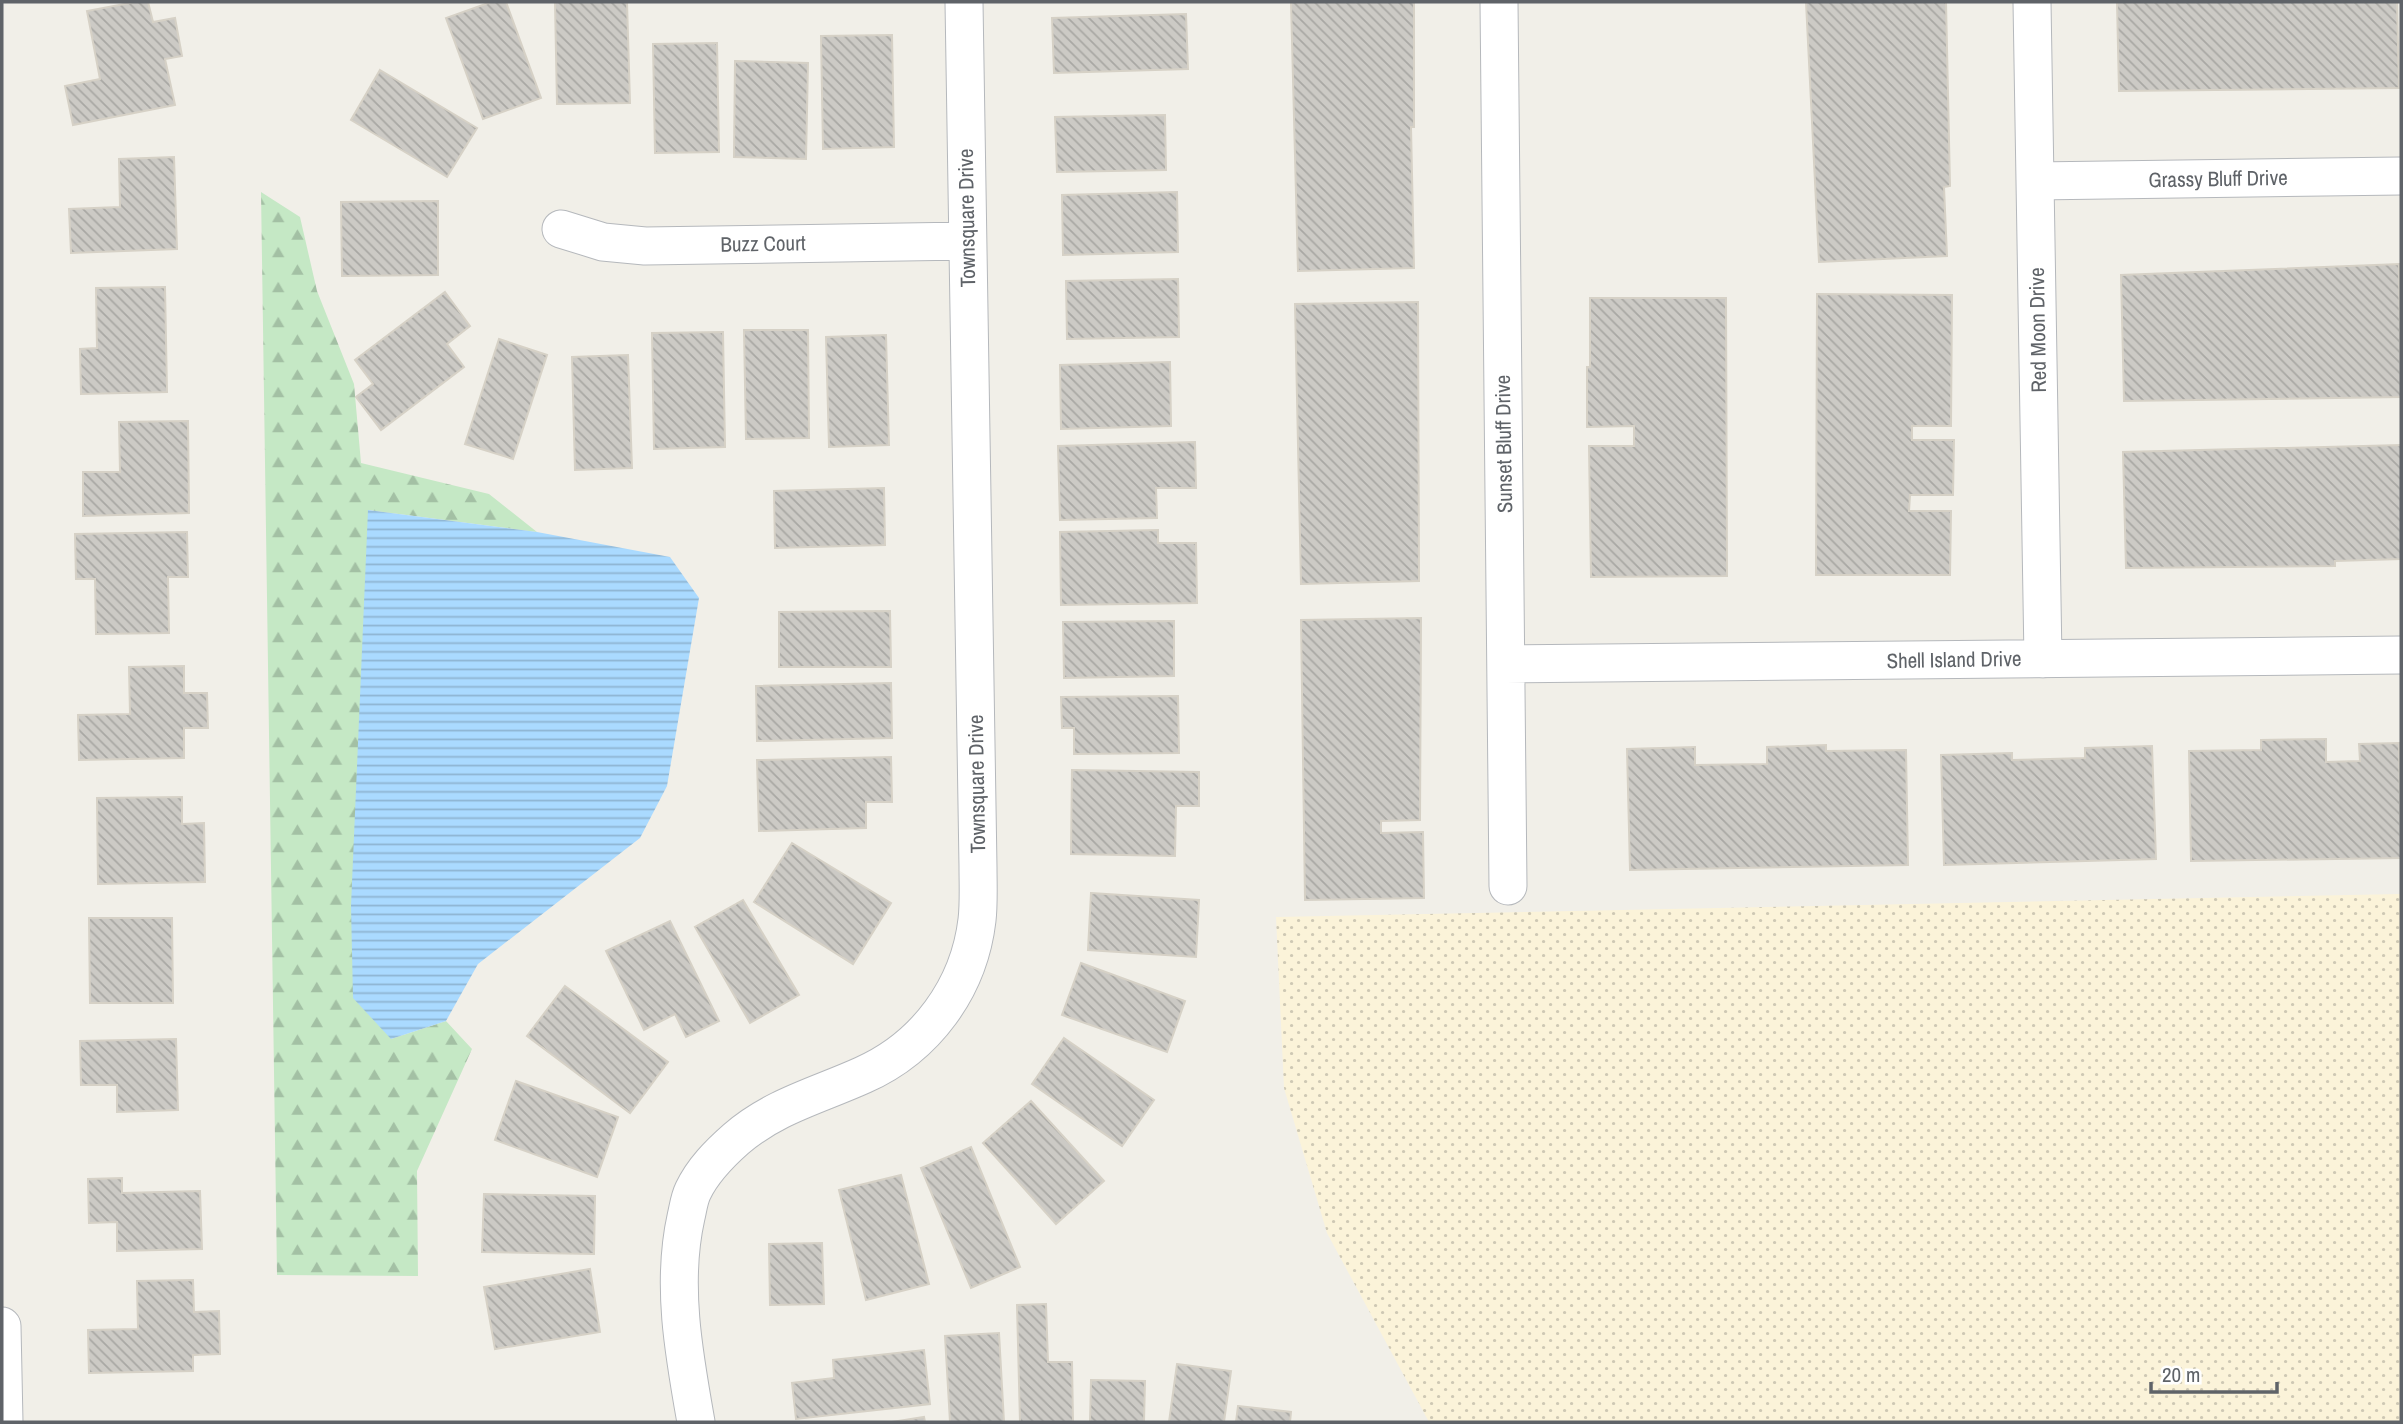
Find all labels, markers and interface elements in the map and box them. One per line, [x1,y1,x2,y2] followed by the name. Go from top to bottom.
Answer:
[951,148,982,288] street label: Townsquare Drive
[2148,163,2288,194] street label: Grassy Bluff Drive
[720,228,806,259] street label: Buzz Court
[2022,267,2053,393] street label: Red Moon Drive
[1488,375,1519,514] street label: Sunset Bluff Drive
[1886,644,2022,675] street label: Shell Island Drive
[961,714,992,854] street label: Townsquare Drive
[2151,1350,2277,1394] scale bar
[2162,1360,2200,1389] text: 20 m

